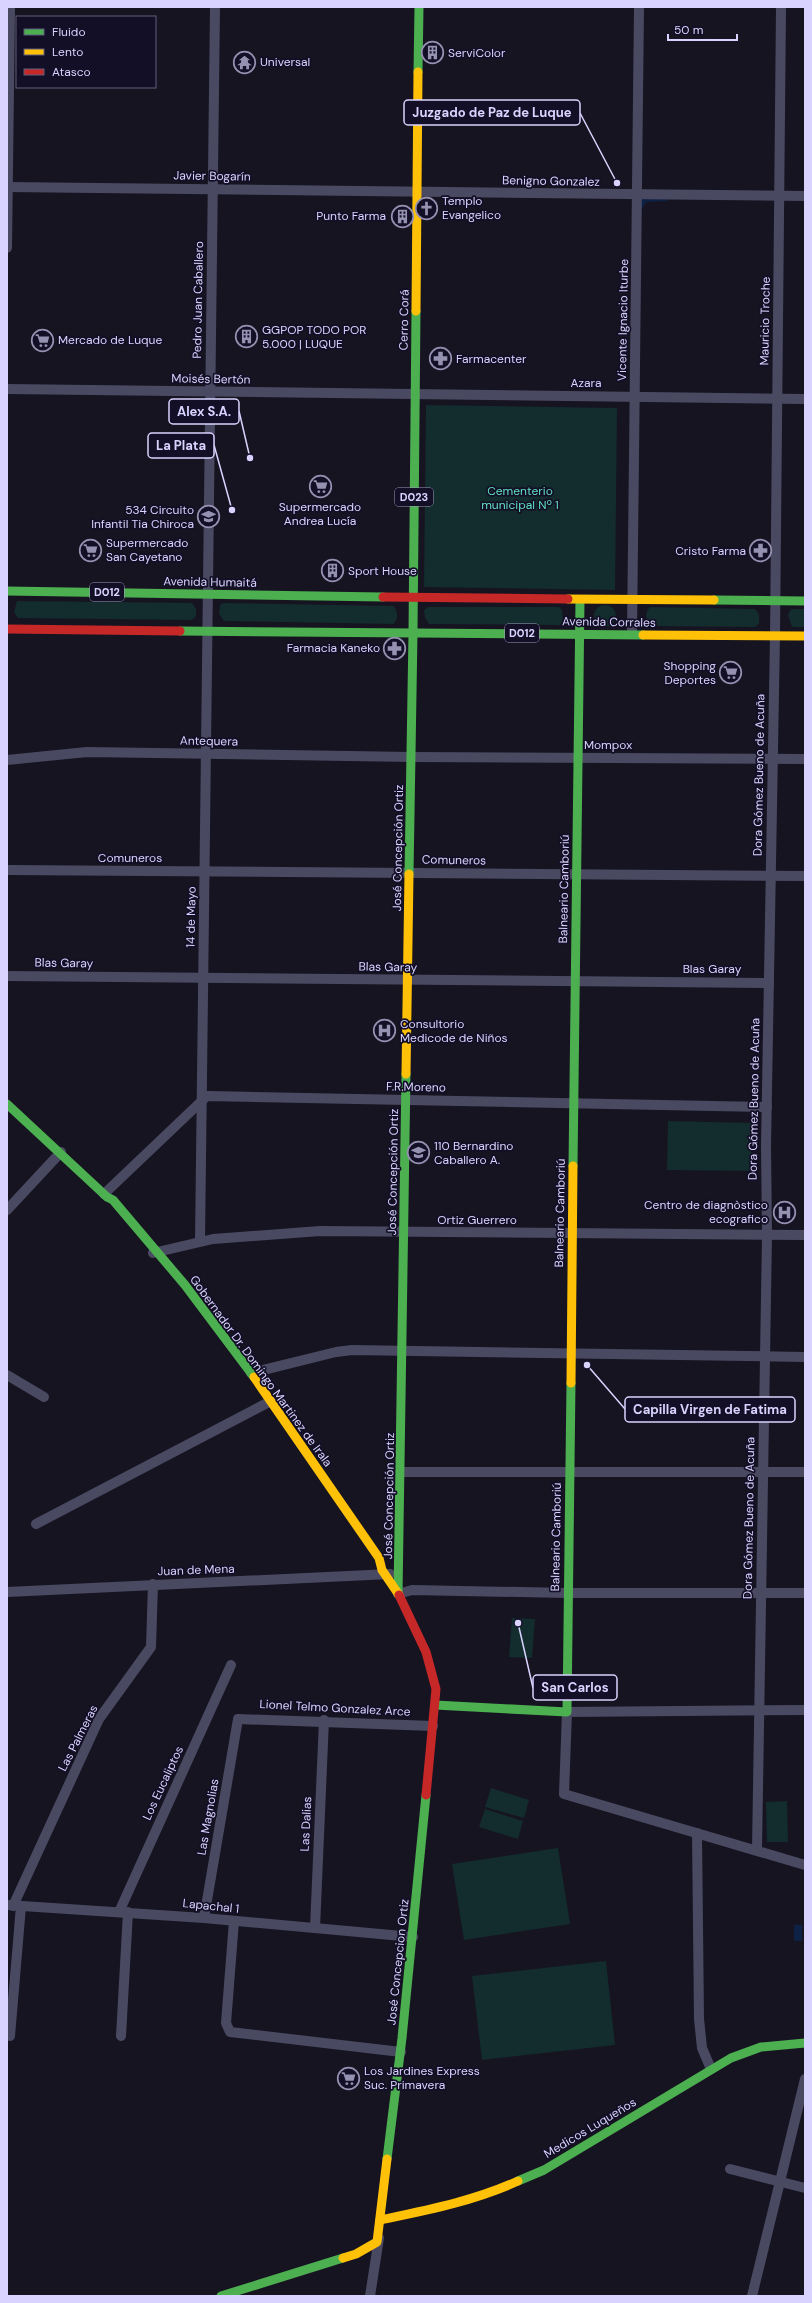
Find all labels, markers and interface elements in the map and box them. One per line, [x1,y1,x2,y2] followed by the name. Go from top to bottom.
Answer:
[16,16,156,88] legend
[668,16,737,42] scale bar
[674,22,703,38] text: 50 m
[52,24,86,40] text: Fluido
[420,40,446,66] building icon: ServiColor
[52,44,83,60] text: Lento
[448,45,506,61] place label: ServiColor
[231,49,257,75] temple icon: Universal
[260,54,310,70] place label: Universal
[52,64,91,80] text: Atasco
[404,100,580,125] callout: Juzgado de Paz de Luque
[412,104,572,121] text: Juzgado de Paz de Luque
[173,167,251,185] street label: Javier Bogarín
[502,172,600,190] street label: Benigno Gonzalez
[442,193,501,223] place label: Templo Evangelico
[413,195,439,221] church icon: Templo Evangelico
[389,203,415,229] building icon: Punto Farma
[316,208,386,224] place label: Punto Farma
[189,241,207,359] street label: Pedro Juan Caballero
[614,259,632,381] street label: Vicente Ignacio Iturbe
[756,276,774,366] street label: Mauricio Troche
[395,289,413,351] street label: Cerro Corá
[262,322,366,352] place label: GGPOP TODO POR 5.000 | LUQUE
[234,324,260,350] building icon: GGPOP TODO POR 5.000 | LUQUE
[29,327,55,353] supermarket icon: Mercado de Luque
[58,332,162,348] place label: Mercado de Luque
[427,346,453,372] pharmacy icon: Farmacenter
[456,351,527,367] place label: Farmacenter
[171,370,251,388] street label: Moisés Bertón
[571,375,601,391] street label: Azara
[169,399,239,424] callout: Alex S.A.
[177,403,231,420] text: Alex S.A.
[148,433,214,458] callout: La Plata
[156,437,206,454] text: La Plata
[307,473,333,499] supermarket icon: Supermercado Andrea Lucía
[481,483,559,513] park label: Cementerio municipal Nº 1
[395,488,433,506] road number: D023
[279,499,361,529] place label: Supermercado Andrea Lucía
[91,502,194,532] place label: 534 Circuito Infantil Tia Chiroca
[196,504,222,530] school or university icon: 534 Circuito Infantil Tia Chiroca
[106,535,188,565] place label: Supermercado San Cayetano
[78,537,104,563] supermarket icon: Supermercado San Cayetano
[748,538,774,564] pharmacy icon: Cristo Farma
[675,543,746,559] place label: Cristo Farma
[319,558,345,584] building icon: Sport House
[348,563,417,579] place label: Sport House
[163,573,257,591] street label: Avenida Humaitá
[90,583,124,601] road number: D012
[562,613,656,631] street label: Avenida Corrales
[505,624,539,642] road number: D012
[382,635,408,661] pharmacy icon: Farmacia Kaneko
[287,640,380,656] place label: Farmacia Kaneko
[664,658,716,688] place label: Shopping Deportes
[718,660,744,686] supermarket icon: Shopping Deportes
[750,694,768,856] street label: Dora Gómez Bueno de Acuña
[180,732,238,750] street label: Antequera
[584,737,632,753] street label: Mompox
[389,785,407,911] street label: José Concepción Ortiz
[555,834,573,944] street label: Balneario Camboriú
[98,850,162,866] street label: Comuneros
[422,851,486,869] street label: Comuneros
[182,886,200,948] street label: 14 de Mayo
[34,954,94,972] street label: Blas Garay
[358,958,418,976] street label: Blas Garay
[683,961,742,977] street label: Blas Garay
[400,1016,508,1046] place label: Consultorio Medicode de Niños
[372,1018,398,1044] hospital icon: Consultorio Medicode de Niños
[745,1018,763,1180] street label: Dora Gómez Bueno de Acuña
[386,1078,446,1096] street label: F.R.Moreno
[384,1109,402,1235] street label: José Concepción Ortiz
[434,1138,513,1168] place label: 110 Bernardino Caballero A.
[405,1140,431,1166] school or university icon: 110 Bernardino Caballero A.
[551,1158,569,1268] street label: Balneario Camboriú
[644,1197,768,1227] place label: Centro de diagnòstico ecografico
[771,1199,797,1225] hospital icon: Centro de diagnòstico ecografico
[437,1212,517,1228] street label: Ortiz Guerrero
[186,1272,336,1470] street label: Gobernador Dr. Domingo Martinez de Irala
[625,1397,795,1422] callout: Capilla Virgen de Fatima
[633,1401,787,1418] text: Capilla Virgen de Fatima
[380,1433,398,1559] street label: José Concepción Ortiz
[740,1437,758,1599] street label: Dora Gómez Bueno de Acuña
[547,1482,565,1592] street label: Balneario Camboriú
[157,1561,235,1579] street label: Juan de Mena
[533,1675,617,1700] callout: San Carlos
[541,1679,609,1696] text: San Carlos
[259,1696,411,1720] street label: Lionel Telmo Gonzalez Arce
[54,1702,102,1774] street label: Las Palmeras
[139,1743,187,1823] street label: Los Eucaliptos
[193,1777,223,1857] street label: Las Magnolias
[297,1796,315,1852] street label: Las Dalias
[182,1895,240,1917] street label: Lapachal 1
[383,1898,413,2026] street label: José Concepcion Ortiz
[364,2063,480,2093] place label: Los Jardines Express Suc. Primavera
[336,2065,362,2091] supermarket icon: Los Jardines Express Suc. Primavera
[541,2094,639,2162] street label: Medicos Luqueños

